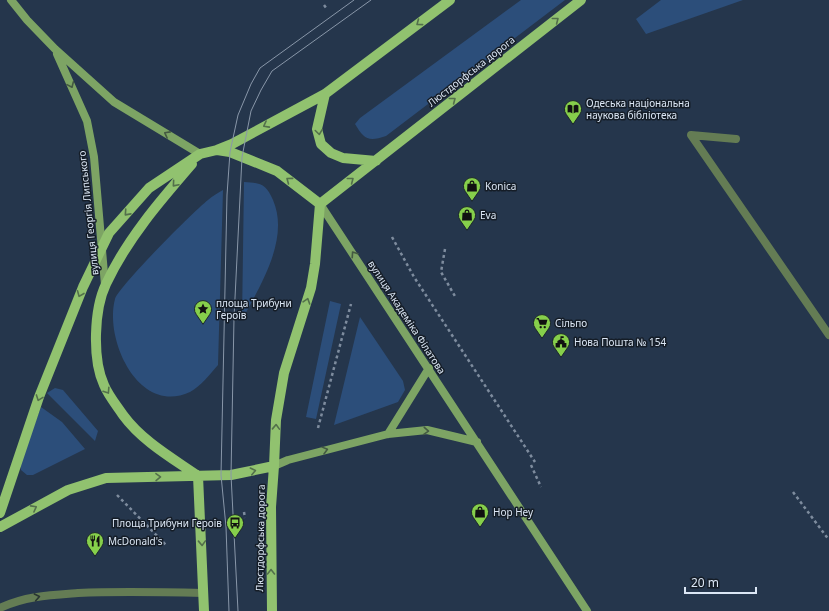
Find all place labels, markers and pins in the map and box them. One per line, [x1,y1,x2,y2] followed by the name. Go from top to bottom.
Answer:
[586,96,690,122] place label: Одеська національна наукова бібліотека
[563,99,583,124] library icon: Одеська національна наукова бібліотека
[462,176,482,201] shop icon: Konica
[485,179,516,193] place label: Konica
[457,205,477,230] shop icon: Eva
[480,208,496,222] place label: Eva
[216,296,292,322] place label: площа Трибуни Героїв
[193,299,213,324] place icon: площа Трибуни Героїв
[532,313,552,338] supermarket icon: Сільпо
[555,316,587,330] place label: Сільпо
[551,332,571,357] public building icon: Нова Пошта № 154
[574,335,666,349] place label: Нова Пошта № 154
[470,502,490,527] shop icon: Hop Hey
[493,505,534,519] place label: Hop Hey
[225,513,245,538] bus stop icon: Площа Трибуни Героїв
[112,516,222,530] place label: Площа Трибуни Героїв
[85,531,105,556] restaurant icon: McDonald's
[108,534,163,548] place label: McDonald's

